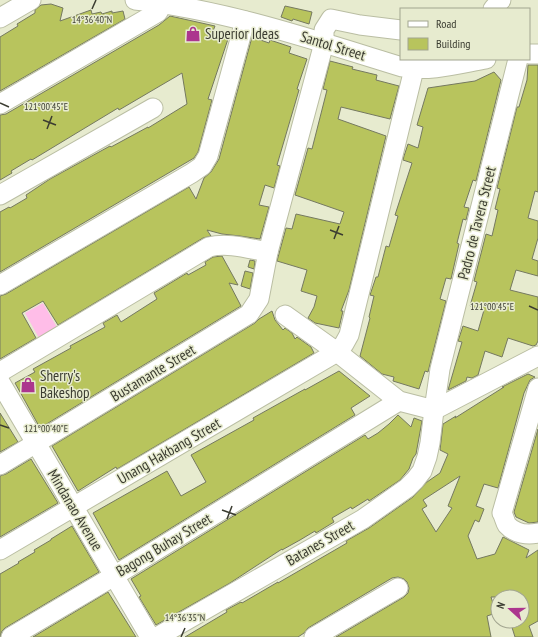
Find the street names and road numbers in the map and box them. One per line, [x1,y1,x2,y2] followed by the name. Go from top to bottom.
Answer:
[298,27,368,64] street label: Santol Street
[453,164,500,281] street label: Padro de Tavera Street
[107,340,199,405] street label: Bustamante Street
[114,413,224,488] street label: Unang Hakbang Street
[44,466,107,554] street label: Mindanao Avenue
[113,509,215,580] street label: Bagong Buhay Street
[282,516,357,570] street label: Batanes Street

